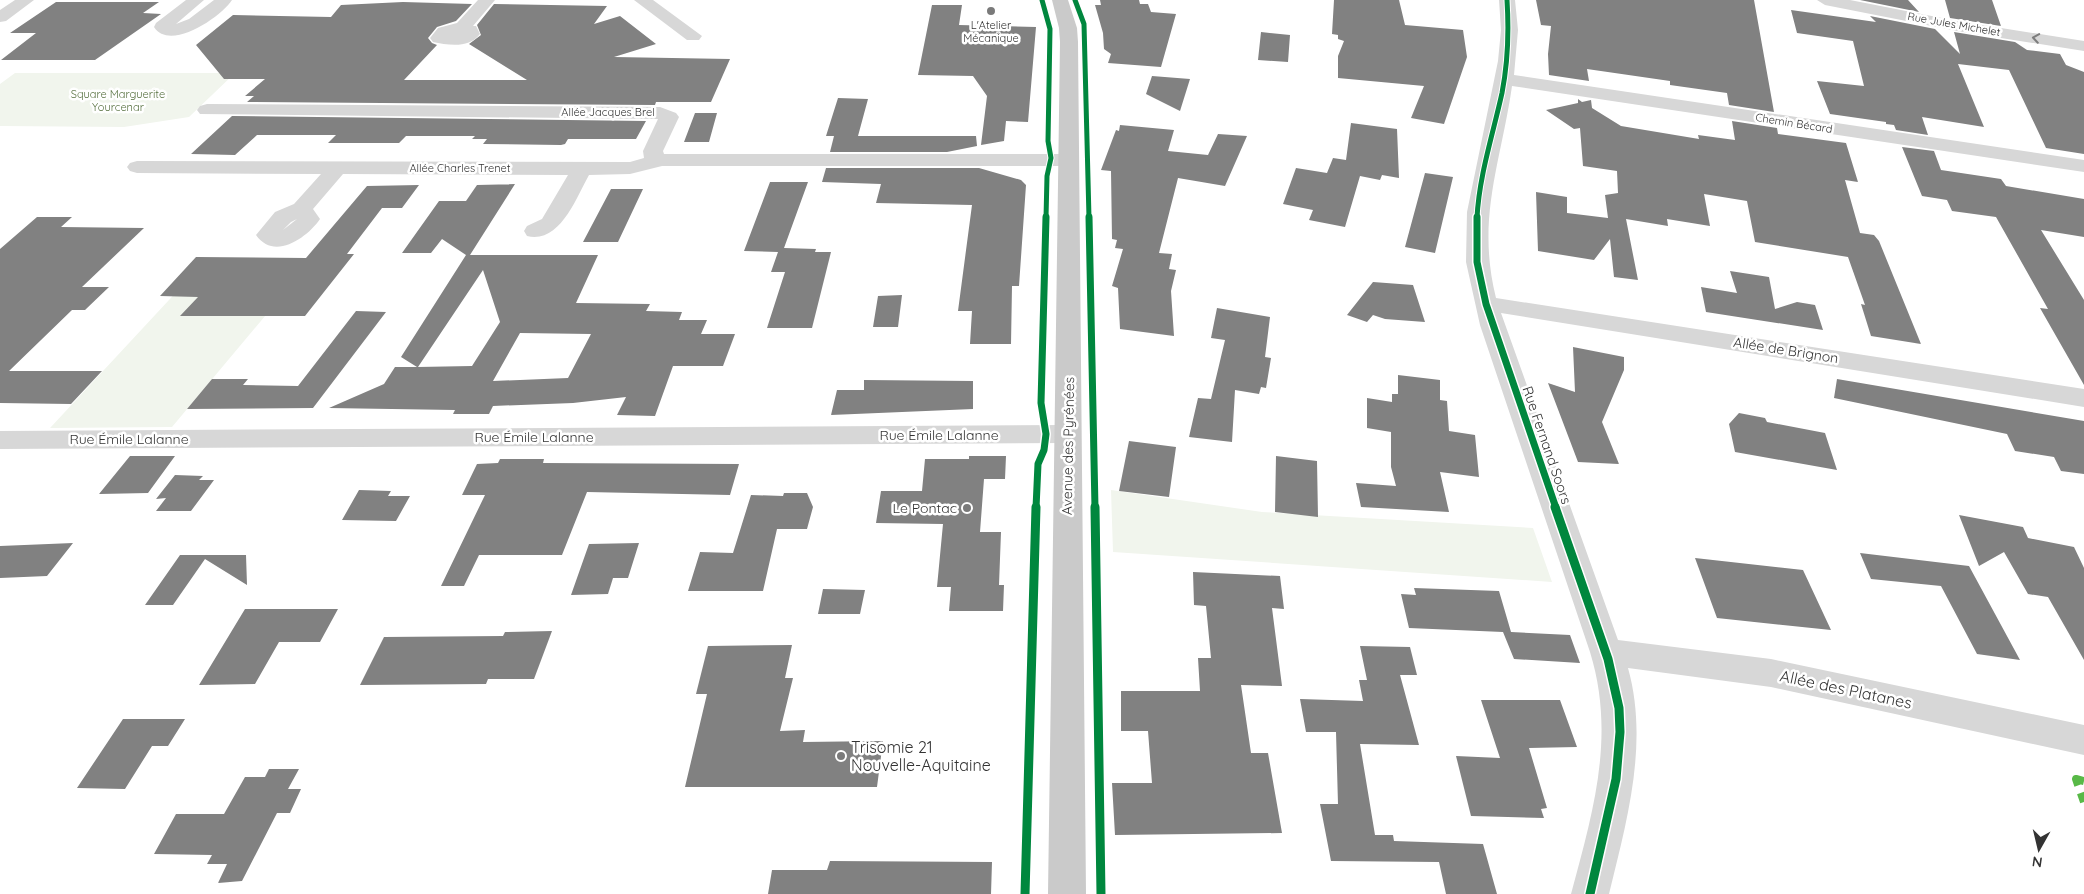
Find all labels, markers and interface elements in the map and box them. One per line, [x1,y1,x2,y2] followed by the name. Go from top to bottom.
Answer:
[985,5,997,17] marker: L'Atelier Mécanique
[1906,9,2002,39] street label: Rue Jules Michelet
[963,18,1019,45] place label: L'Atelier Mécanique
[2031,34,2040,44] one-way arrow
[71,87,165,114] park label: Square Marguerite Yourcenar
[561,105,655,119] street label: Allée Jacques Brel
[1754,110,1834,136] street label: Chemin Bécard
[409,161,511,175] street label: Allée Charles Trenet
[1732,333,1840,367] street label: Allée de Brignon
[1058,377,1078,515] street label: Avenue des Pyrénées
[1518,384,1576,506] street label: Rue Fernand Soors
[879,426,999,444] street label: Rue Émile Lalanne
[474,428,594,446] street label: Rue Émile Lalanne
[69,430,189,448] street label: Rue Émile Lalanne
[893,499,957,517] place label: Le Pontac
[961,502,973,514] marker: Le Pontac
[1778,665,1914,713] street label: Allée des Platanes
[851,737,991,775] place label: Trisomie 21 Nouvelle-Aquitaine
[835,750,847,762] marker: Trisomie 21 Nouvelle-Aquitaine
[2014,824,2064,874] north arrow
[2031,852,2044,872] text: N

